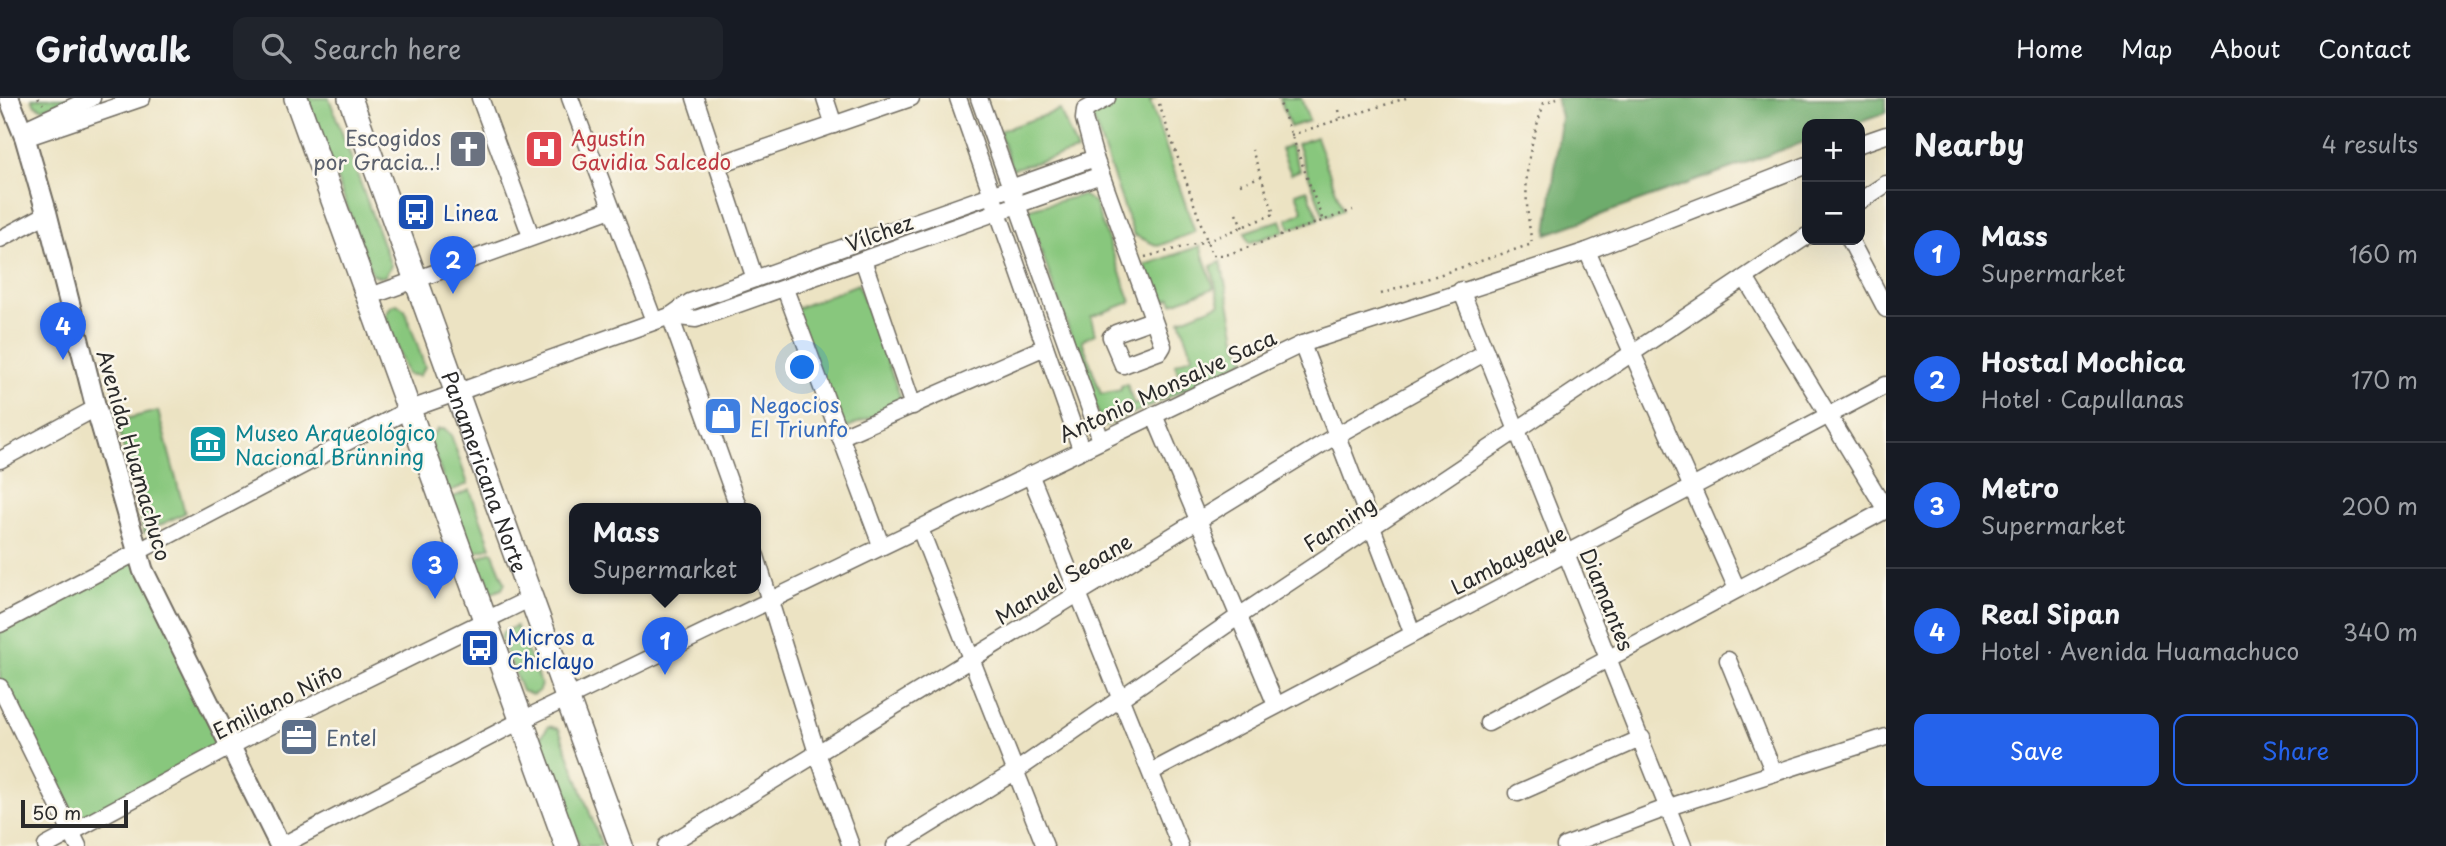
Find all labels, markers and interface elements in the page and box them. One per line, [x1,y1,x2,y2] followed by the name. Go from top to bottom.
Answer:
[233,17,723,80] search box
[35,23,191,73] text: Gridwalk
[257,29,295,67] icon: search
[313,29,461,68] text: Search here
[2016,30,2083,66] text: Home
[2121,30,2172,66] text: Map
[2210,30,2280,66] text: About
[2318,30,2411,66] text: Contact
[1802,119,1865,245] map controls
[1802,119,1865,182] button: +
[313,121,441,177] place label: Escogidos por Gracia..!
[571,121,731,177] place label: Agustín Gavidia Salcedo
[1914,121,2024,166] text: Nearby
[2322,126,2418,161] text: 4 results
[447,128,489,170] church icon: Escogidos por Gracia..!
[523,128,565,170] hospital icon: Agustín Gavidia Salcedo
[1802,182,1865,245] button: −
[395,191,437,233] bus stop icon: Linea
[443,196,498,228] place label: Linea
[841,205,917,259] street label: Vílchez
[1981,216,2048,255] text: Mass
[430,236,476,294] pin: 2
[1932,236,1943,271] text: 1
[2349,236,2418,271] text: 160 m
[1981,255,2125,290] text: Supermarket
[40,302,86,360] pin: 4
[1053,320,1282,450] street label: Antonio Monsalve Saca
[1981,342,2186,381] text: Hostal Mochica
[90,346,180,564] street label: Avenida Huamachuco
[785,350,819,384] your location
[1929,362,1945,397] text: 2
[2351,362,2418,397] text: 170 m
[434,366,536,577] street label: Panamericana Norte
[1981,381,2184,416] text: Hotel · Capullanas
[750,388,848,444] place label: Negocios El Triunfo
[702,395,744,437] shop icon: Negocios El Triunfo
[235,416,435,472] place label: Museo Arqueológico Nacional Brünning
[187,423,229,465] museum icon: Museo Arqueológico Nacional Brünning
[1981,468,2059,507] text: Metro
[1296,487,1382,559] street label: Fanning
[1929,488,1945,523] text: 3
[2341,488,2418,523] text: 200 m
[569,503,761,594] popup
[1981,507,2125,542] text: Supermarket
[593,512,659,551] text: Mass
[1445,516,1571,602] street label: Lambayeque
[988,524,1138,632] street label: Manuel Seoane
[412,541,458,599] pin: 3
[1573,543,1643,655] street label: Diamantes
[593,551,737,586] text: Supermarket
[1981,594,2120,633] text: Real Sipan
[1929,614,1945,649] text: 4
[2343,614,2418,649] text: 340 m
[642,617,688,675] pin: 1
[507,620,594,676] place label: Micros a Chiclayo
[459,627,501,669] bus stop icon: Micros a Chiclayo
[1981,633,2299,668] text: Hotel · Avenida Huamachuco
[207,654,347,746] street label: Emiliano Niño
[1914,714,2159,786] button: Save
[2173,714,2418,786] button: Share
[278,716,320,758] office icon: Entel
[326,721,377,753] place label: Entel
[21,797,128,829] scale bar
[32,798,81,826] text: 50 m

